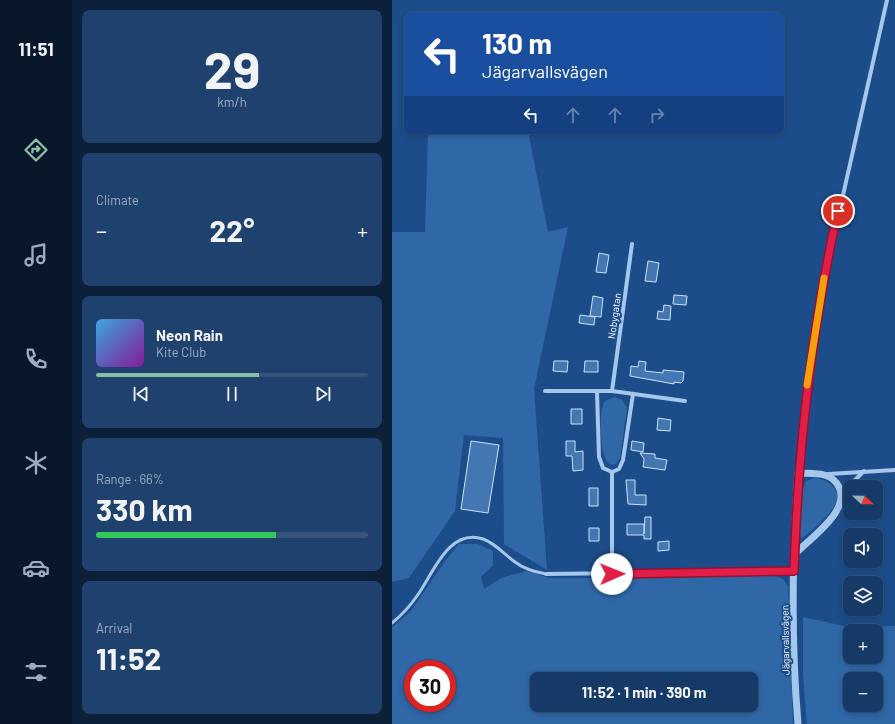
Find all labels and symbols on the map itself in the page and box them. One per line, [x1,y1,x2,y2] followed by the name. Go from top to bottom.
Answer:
[821,194,855,228] pin
[605,292,623,340] street label: Nobygatan
[843,480,883,520] north arrow
[591,553,633,595] position arrow
[778,605,792,675] street label: Jägarvallsvägen
[404,660,456,712] speed limit sign: 30

